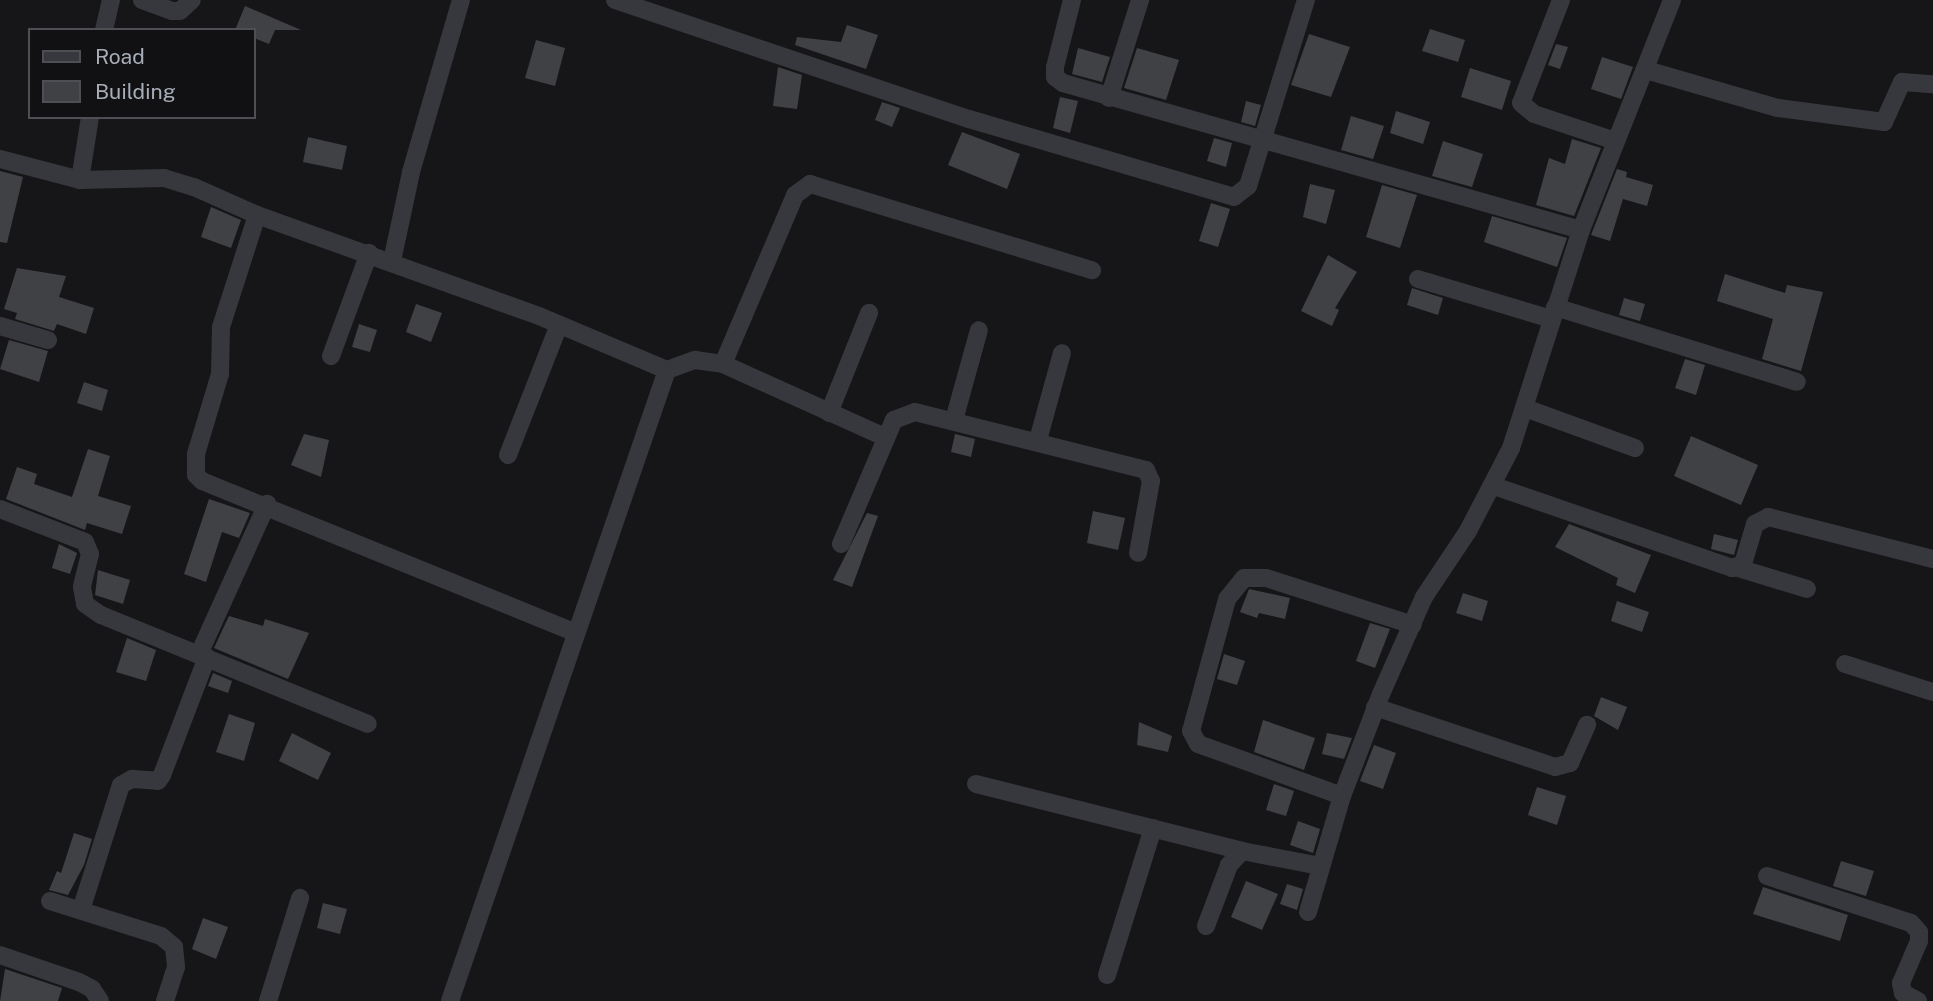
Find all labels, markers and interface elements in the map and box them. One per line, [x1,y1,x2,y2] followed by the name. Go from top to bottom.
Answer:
[28,28,256,119] legend
[95,44,145,69] text: Road
[95,79,176,104] text: Building

